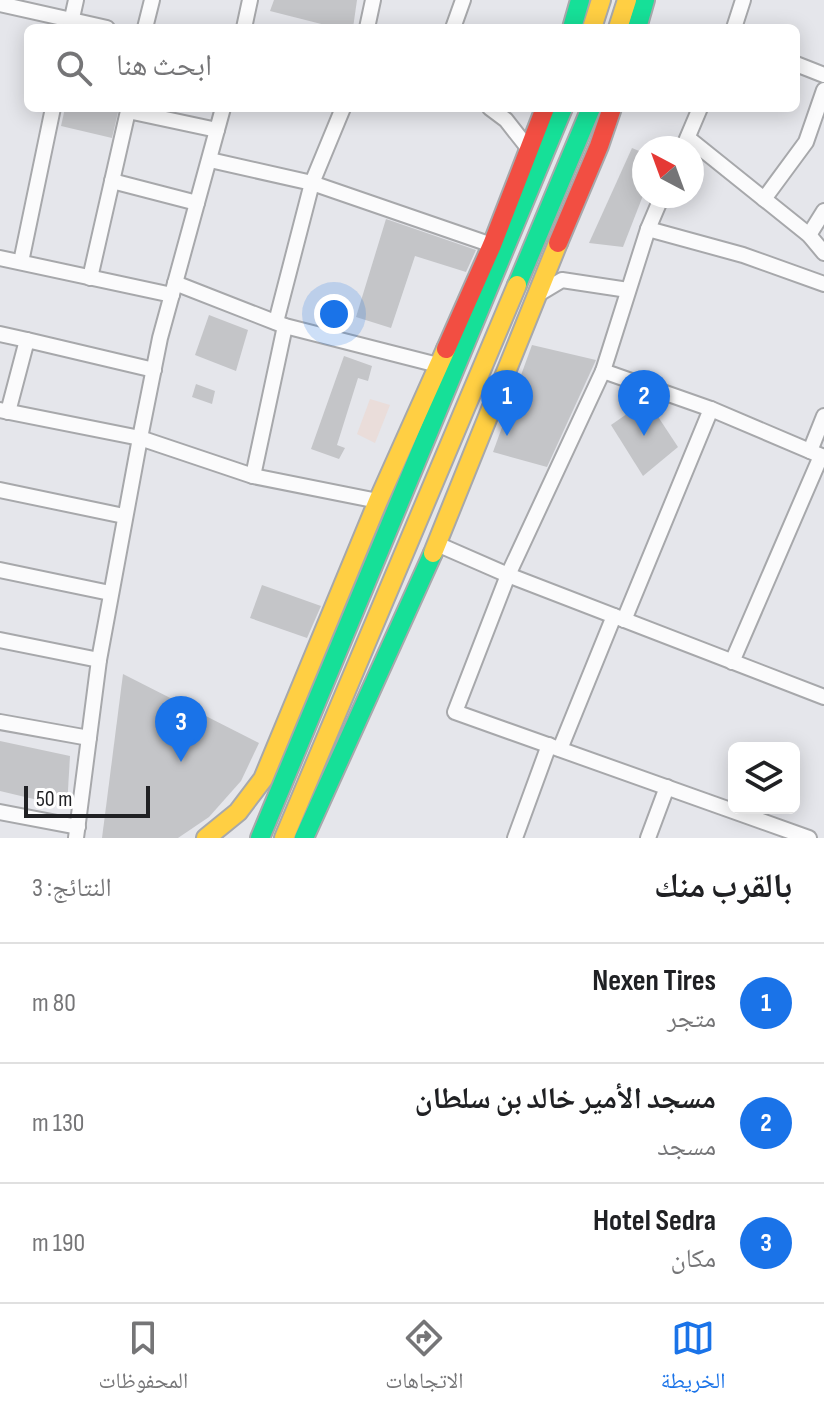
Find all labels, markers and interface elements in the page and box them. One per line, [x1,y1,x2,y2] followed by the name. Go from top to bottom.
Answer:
[24,24,800,112] search box
[52,46,96,90] icon: search
[116,48,212,84] text: ابحث هنا
[632,136,704,208] north arrow
[314,294,354,334] your location
[481,370,533,436] pin: 1
[618,370,670,436] pin: 2
[155,696,207,762] pin: 3
[728,742,800,814] map controls
[728,742,800,814] button: layers
[24,782,150,818] scale bar
[36,786,72,813] text: 50 m
[654,866,792,907] text: بالقرب منك
[32,873,112,904] text: النتائج: 3
[592,963,716,999] text: Nexen Tires
[32,988,76,1019] text: 80 m
[761,988,771,1019] text: 1
[667,1004,716,1035] text: متجر
[415,1081,716,1117] text: مسجد الأمير خالد بن سلطان
[32,1108,84,1139] text: 130 m
[760,1108,772,1139] text: 2
[657,1132,716,1163] text: مسجد
[593,1203,716,1239] text: Hotel Sedra
[32,1228,85,1259] text: 190 m
[760,1228,772,1259] text: 3
[670,1244,716,1275] text: مكان
[99,1316,188,1402] tab: المحفوظات
[385,1316,463,1402] tab: الاتجاهات
[661,1316,725,1402] tab: الخريطة

